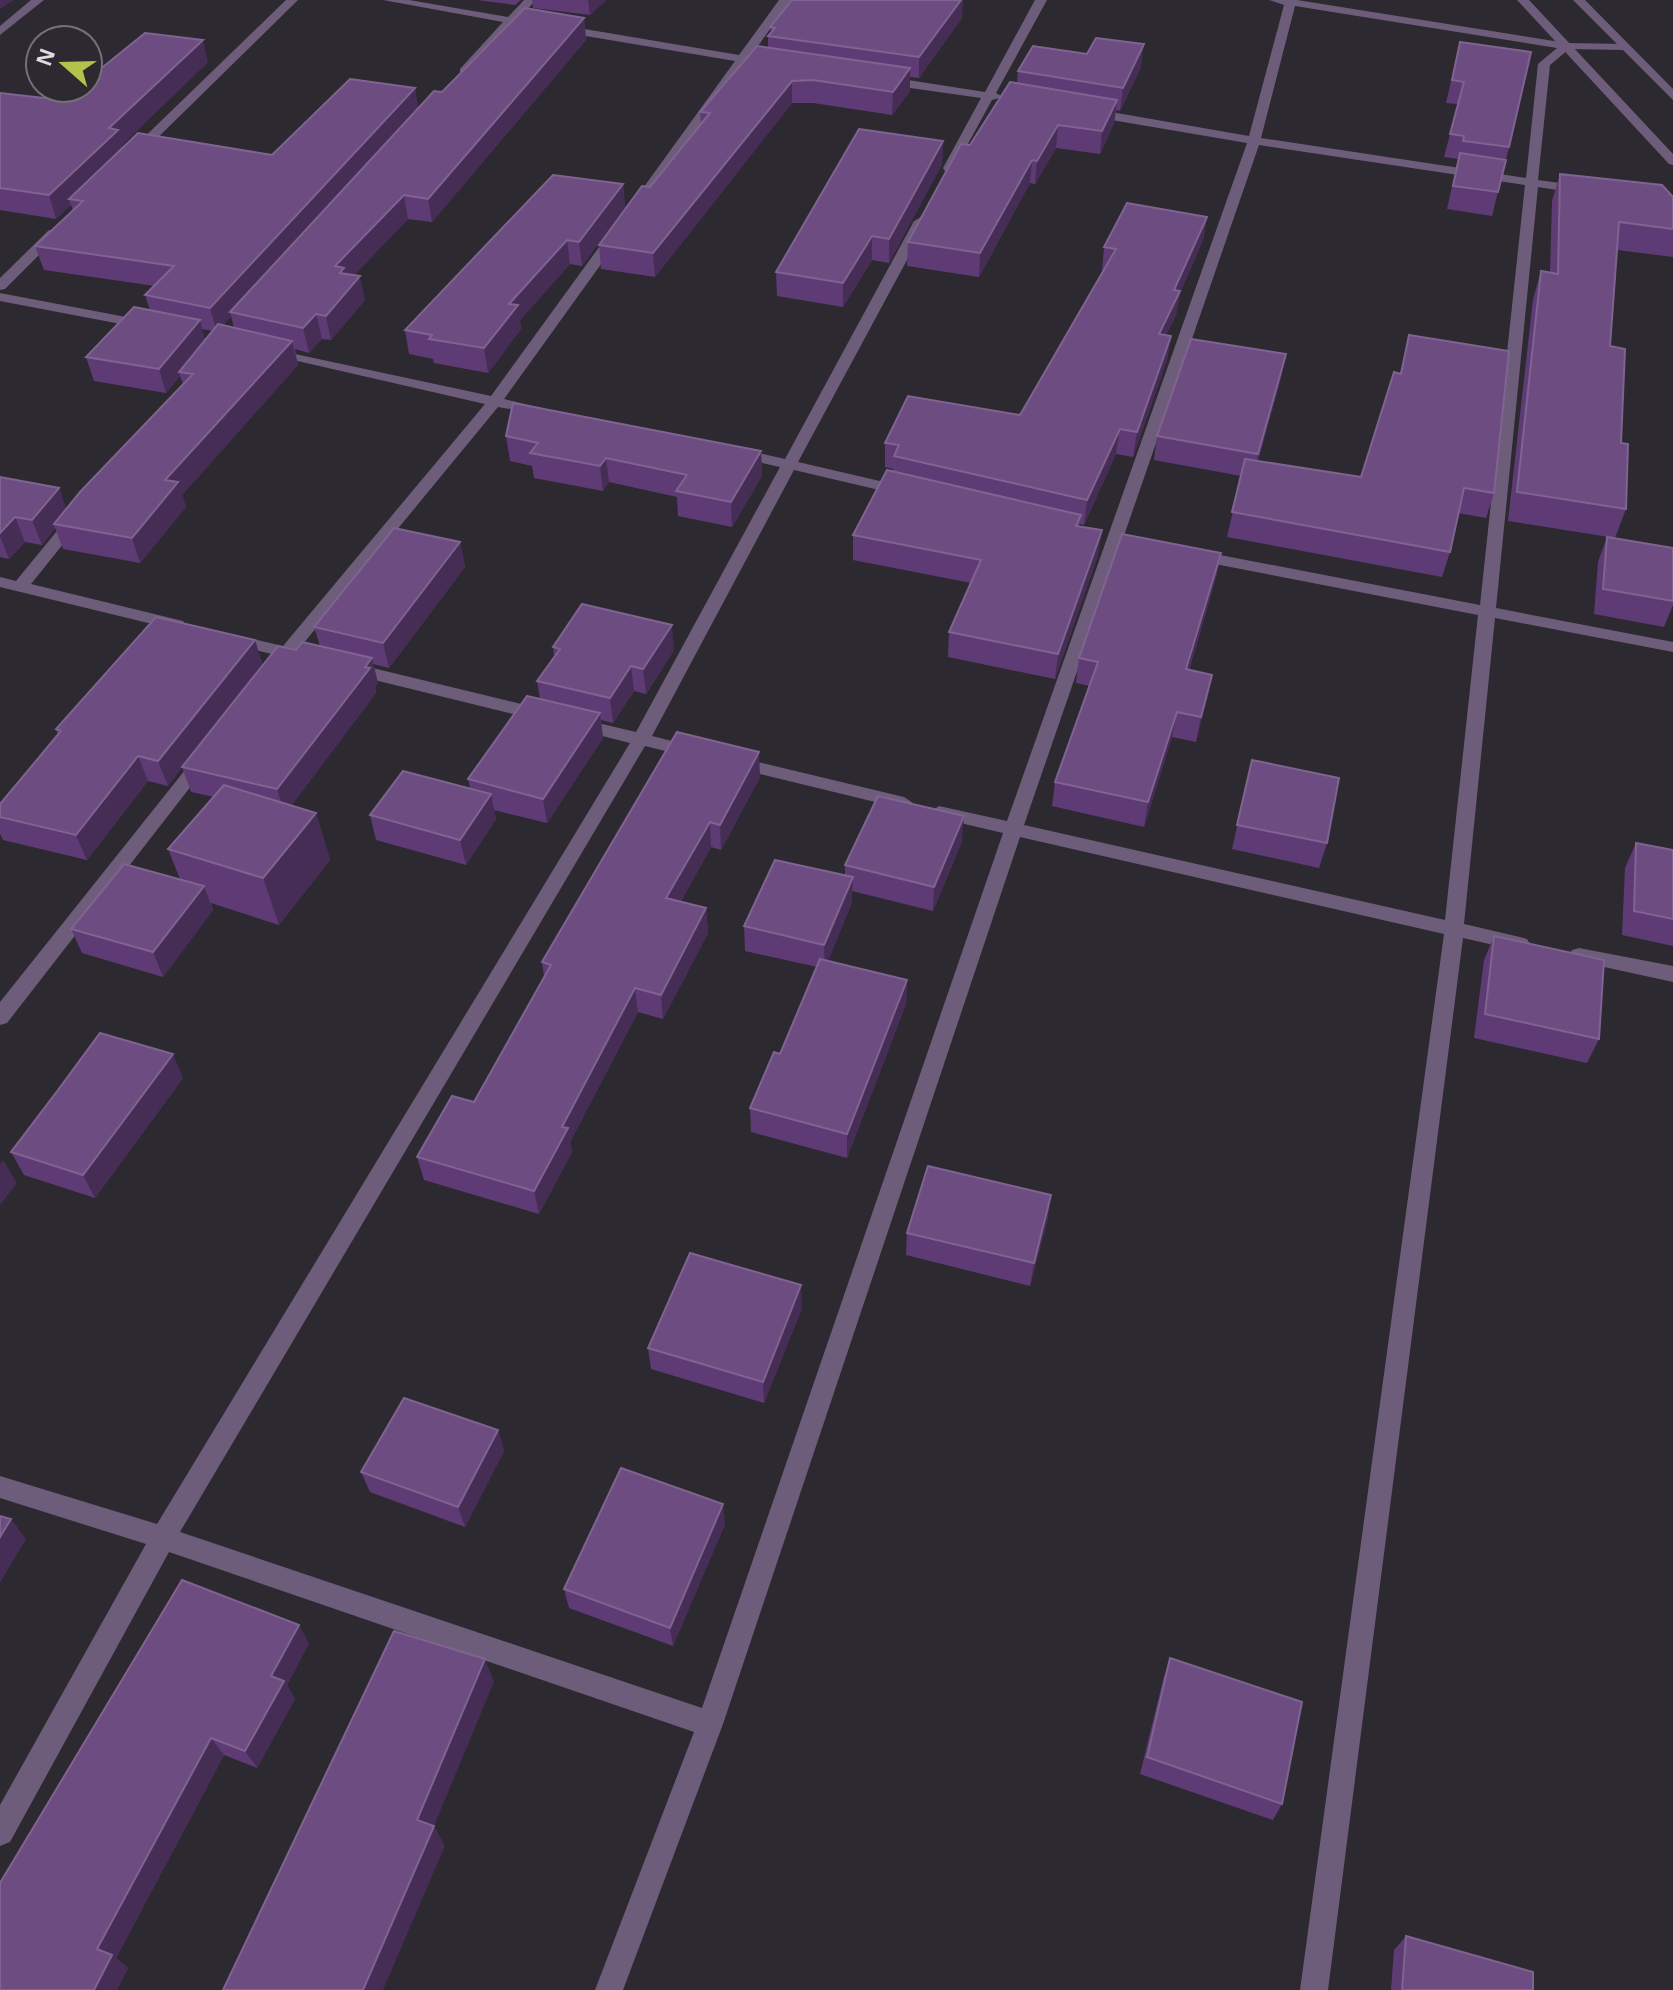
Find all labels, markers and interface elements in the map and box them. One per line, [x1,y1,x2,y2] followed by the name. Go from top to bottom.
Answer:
[24,24,104,104] north arrow
[31,46,60,69] text: N

